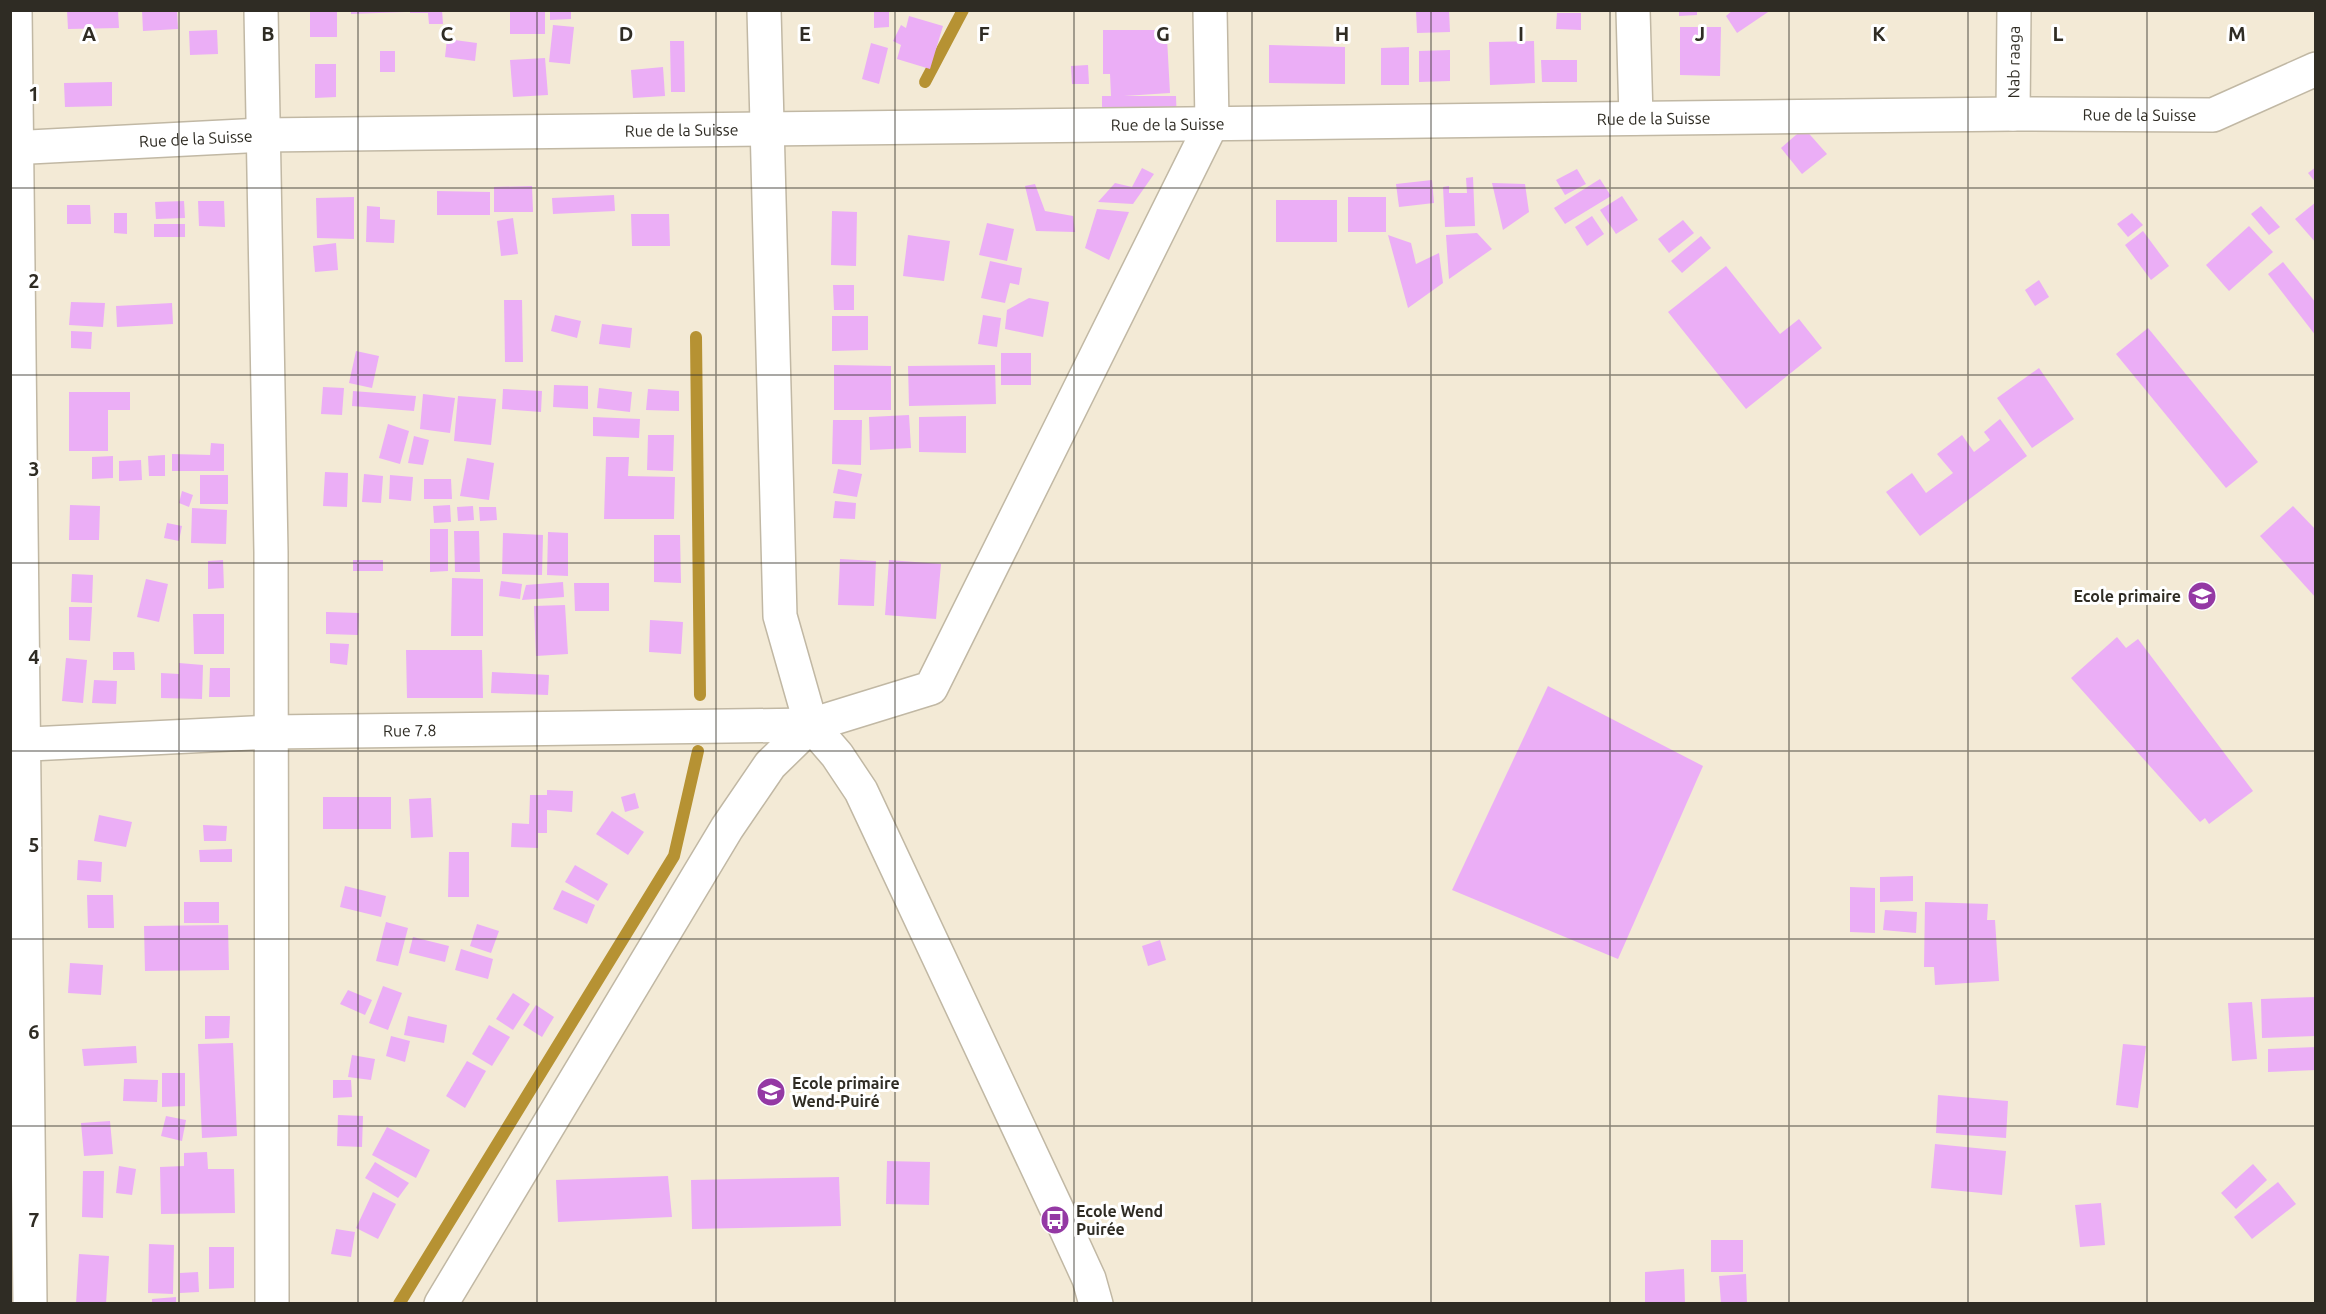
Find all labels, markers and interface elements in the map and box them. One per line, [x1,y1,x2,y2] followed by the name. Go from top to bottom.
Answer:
[82,22,96,45] text: A
[261,22,275,45] text: B
[441,22,454,45] text: C
[619,22,633,45] text: D
[799,22,811,45] text: E
[978,22,990,45] text: F
[1156,22,1170,45] text: G
[1335,22,1349,45] text: H
[1518,22,1524,45] text: I
[1695,22,1705,45] text: J
[1872,22,1886,45] text: K
[2053,22,2064,45] text: L
[2228,22,2246,45] text: M
[2004,26,2023,98] street label: Nab raaga
[28,82,40,105] text: 1
[2083,105,2196,124] street label: Rue de la Suisse
[1597,109,1711,128] street label: Rue de la Suisse
[1111,114,1225,134] street label: Rue de la Suisse
[625,120,739,140] street label: Rue de la Suisse
[138,127,253,150] street label: Rue de la Suisse
[28,269,40,292] text: 2
[28,457,40,480] text: 3
[2186,580,2218,612] school or university icon: Ecole primaire
[2073,587,2181,605] place label: Ecole primaire
[28,645,40,668] text: 4
[383,721,437,740] street label: Rue 7.8
[28,833,40,856] text: 5
[28,1020,40,1043] text: 6
[792,1074,900,1110] place label: Ecole primaire Wend-Puiré
[755,1076,787,1108] school or university icon: Ecole primaire Wend-Puiré
[1076,1202,1163,1238] place label: Ecole Wend Puirée
[1039,1204,1071,1236] bus stop icon: Ecole Wend Puirée
[28,1208,40,1231] text: 7

